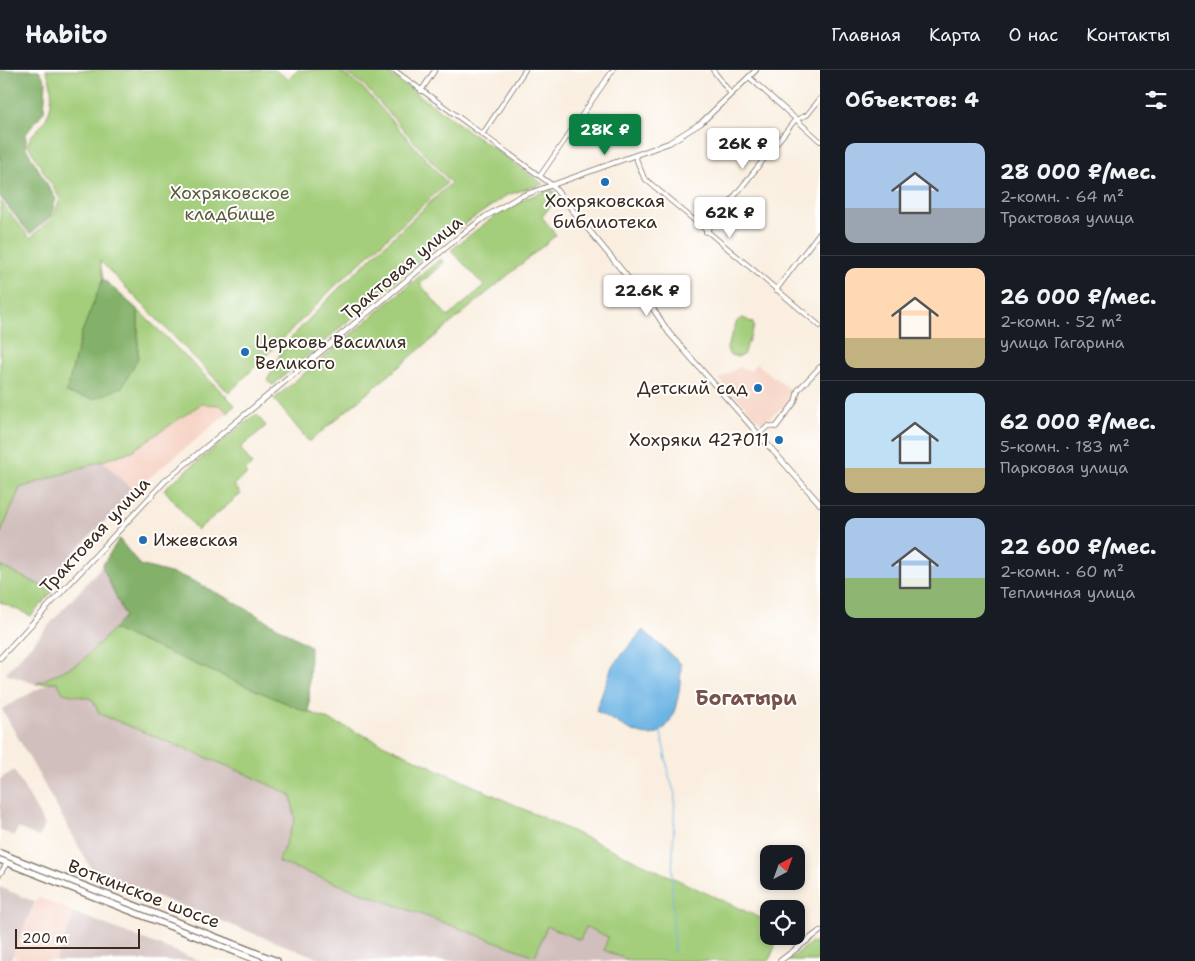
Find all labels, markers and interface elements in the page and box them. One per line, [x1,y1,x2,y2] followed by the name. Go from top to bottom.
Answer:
[25,19,108,51] text: Habito
[831,23,901,47] text: Главная
[929,23,981,47] text: Карта
[1009,23,1058,47] text: О нас
[1086,23,1170,47] text: Контакты
[845,86,979,114] text: Объектов: 4
[1142,86,1170,114] icon: filters
[570,114,640,156] pin: 28K ₽
[580,119,630,140] text: 28K ₽
[708,128,778,170] pin: 26K ₽
[718,133,768,154] text: 26K ₽
[1000,158,1157,186] text: 28 000 ₽/мес.
[885,163,945,223] icon: home
[599,176,611,188] marker: Хохряковская библиотека
[170,181,290,226] park label: Хохряковское кладбище
[1000,186,1124,207] text: 2-комн. · 64 m²
[545,189,665,234] place label: Хохряковская библиотека
[695,196,765,239] pin: 62K ₽
[705,202,755,223] text: 62K ₽
[1000,207,1134,228] text: Трактовая улица
[337,210,467,326] street label: Трактовая улица
[601,274,693,317] pin: 22.6K ₽
[614,280,680,301] text: 22.6K ₽
[1000,283,1156,311] text: 26 000 ₽/мес.
[885,288,945,348] icon: home
[1000,311,1122,332] text: 2-комн. · 52 m²
[255,330,407,375] place label: Церковь Василия Великого
[1000,332,1125,353] text: улица Гагарина
[239,346,251,358] marker: Церковь Василия Великого
[637,376,749,400] place label: Детский сад
[752,382,764,394] marker: Детский сад
[1000,408,1156,436] text: 62 000 ₽/мес.
[885,413,945,473] icon: home
[629,428,769,452] place label: Хохряки 427011
[773,434,785,446] marker: Хохряки 427011
[1000,436,1130,457] text: 5-комн. · 183 m²
[1000,457,1128,478] text: Парковая улица
[35,472,155,598] street label: Трактовая улица
[153,528,238,552] place label: Ижевская
[1000,533,1156,561] text: 22 600 ₽/мес.
[137,534,149,546] marker: Ижевская
[885,538,945,598] icon: home
[1000,561,1124,582] text: 2-комн. · 60 m²
[1000,582,1135,603] text: Тепличная улица
[695,685,797,711] district label: Богатыри
[760,845,805,890] north arrow
[760,845,805,945] map controls
[64,854,224,934] street label: Воткинское шоссе
[760,900,805,945] button: locate
[15,926,140,949] scale bar
[22,929,68,947] text: 200 m

